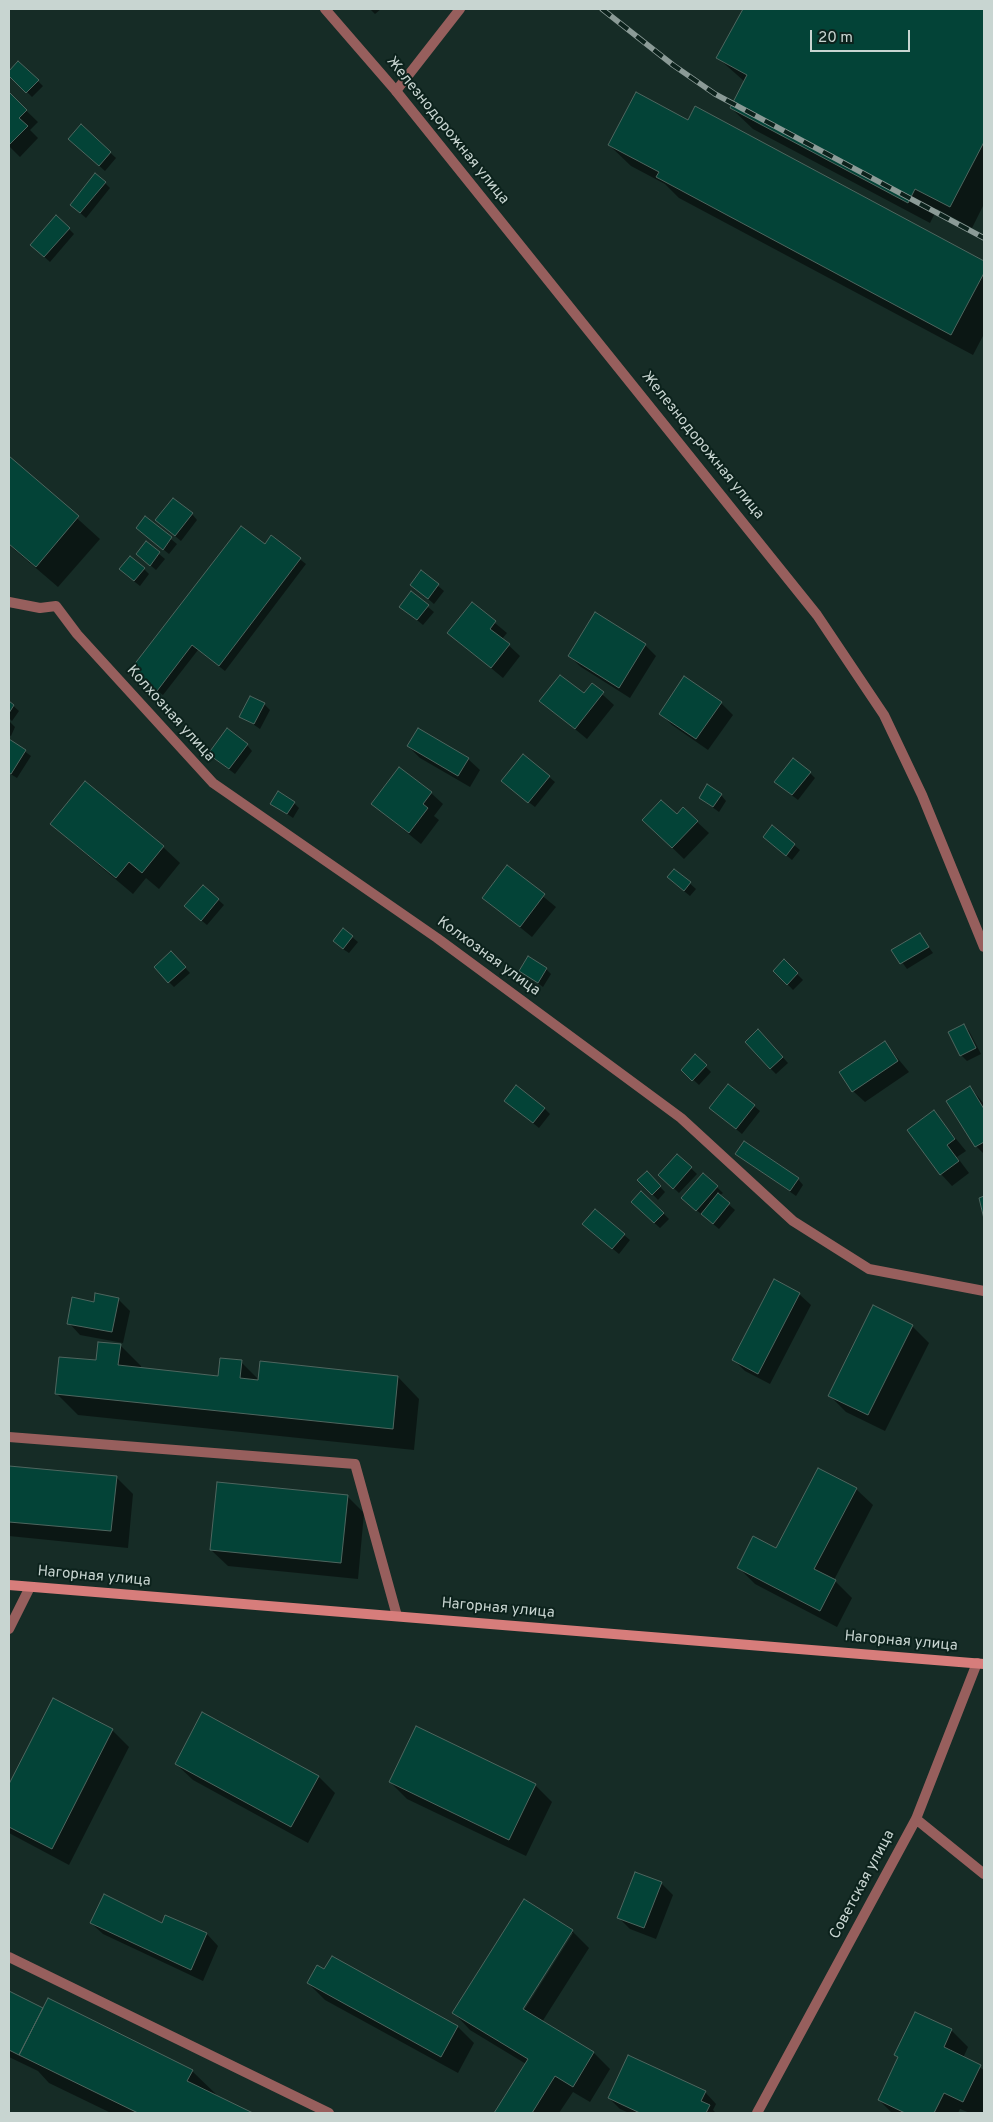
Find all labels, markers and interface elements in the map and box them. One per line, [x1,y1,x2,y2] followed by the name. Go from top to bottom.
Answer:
[813,20,913,52] scale bar
[818,29,853,48] text: 20 m
[382,54,512,208] street label: Железнодорожная улица
[637,369,767,523] street label: Железнодорожная улица
[122,662,218,766] street label: Колхозная улица
[433,914,543,1000] street label: Колхозная улица
[37,1563,151,1591] street label: Нагорная улица
[441,1595,555,1623] street label: Нагорная улица
[844,1628,958,1656] street label: Нагорная улица
[827,1827,899,1943] street label: Советская улица

